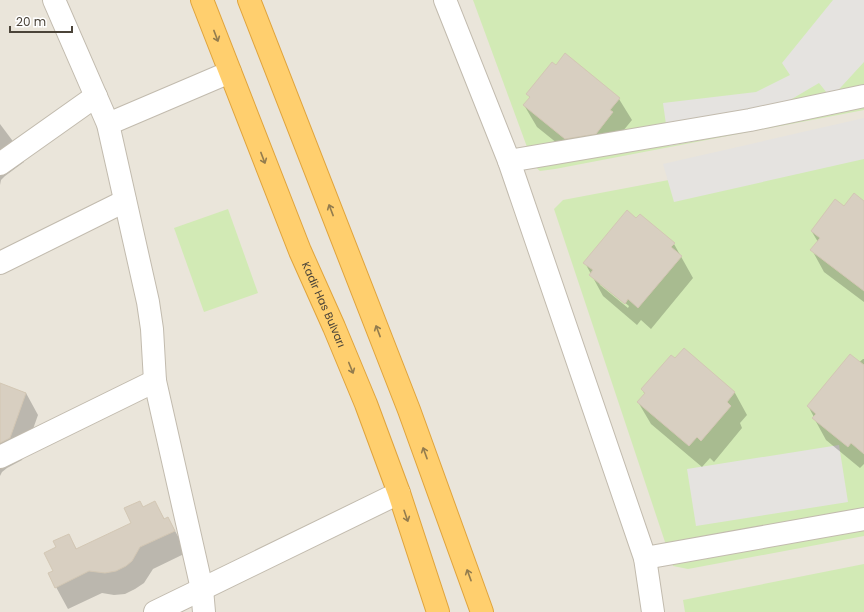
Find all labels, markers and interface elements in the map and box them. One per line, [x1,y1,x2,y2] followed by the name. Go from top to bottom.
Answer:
[10,8,72,34] scale bar
[16,13,46,30] text: 20 m
[213,30,221,42] one-way arrow
[260,151,268,163] one-way arrow
[327,205,334,217] one-way arrow
[298,259,350,350] street label: Kadir Has Bulvarı
[374,326,382,338] one-way arrow
[348,361,355,373] one-way arrow
[420,447,428,459] one-way arrow
[403,510,411,522] one-way arrow
[465,569,472,582] one-way arrow

